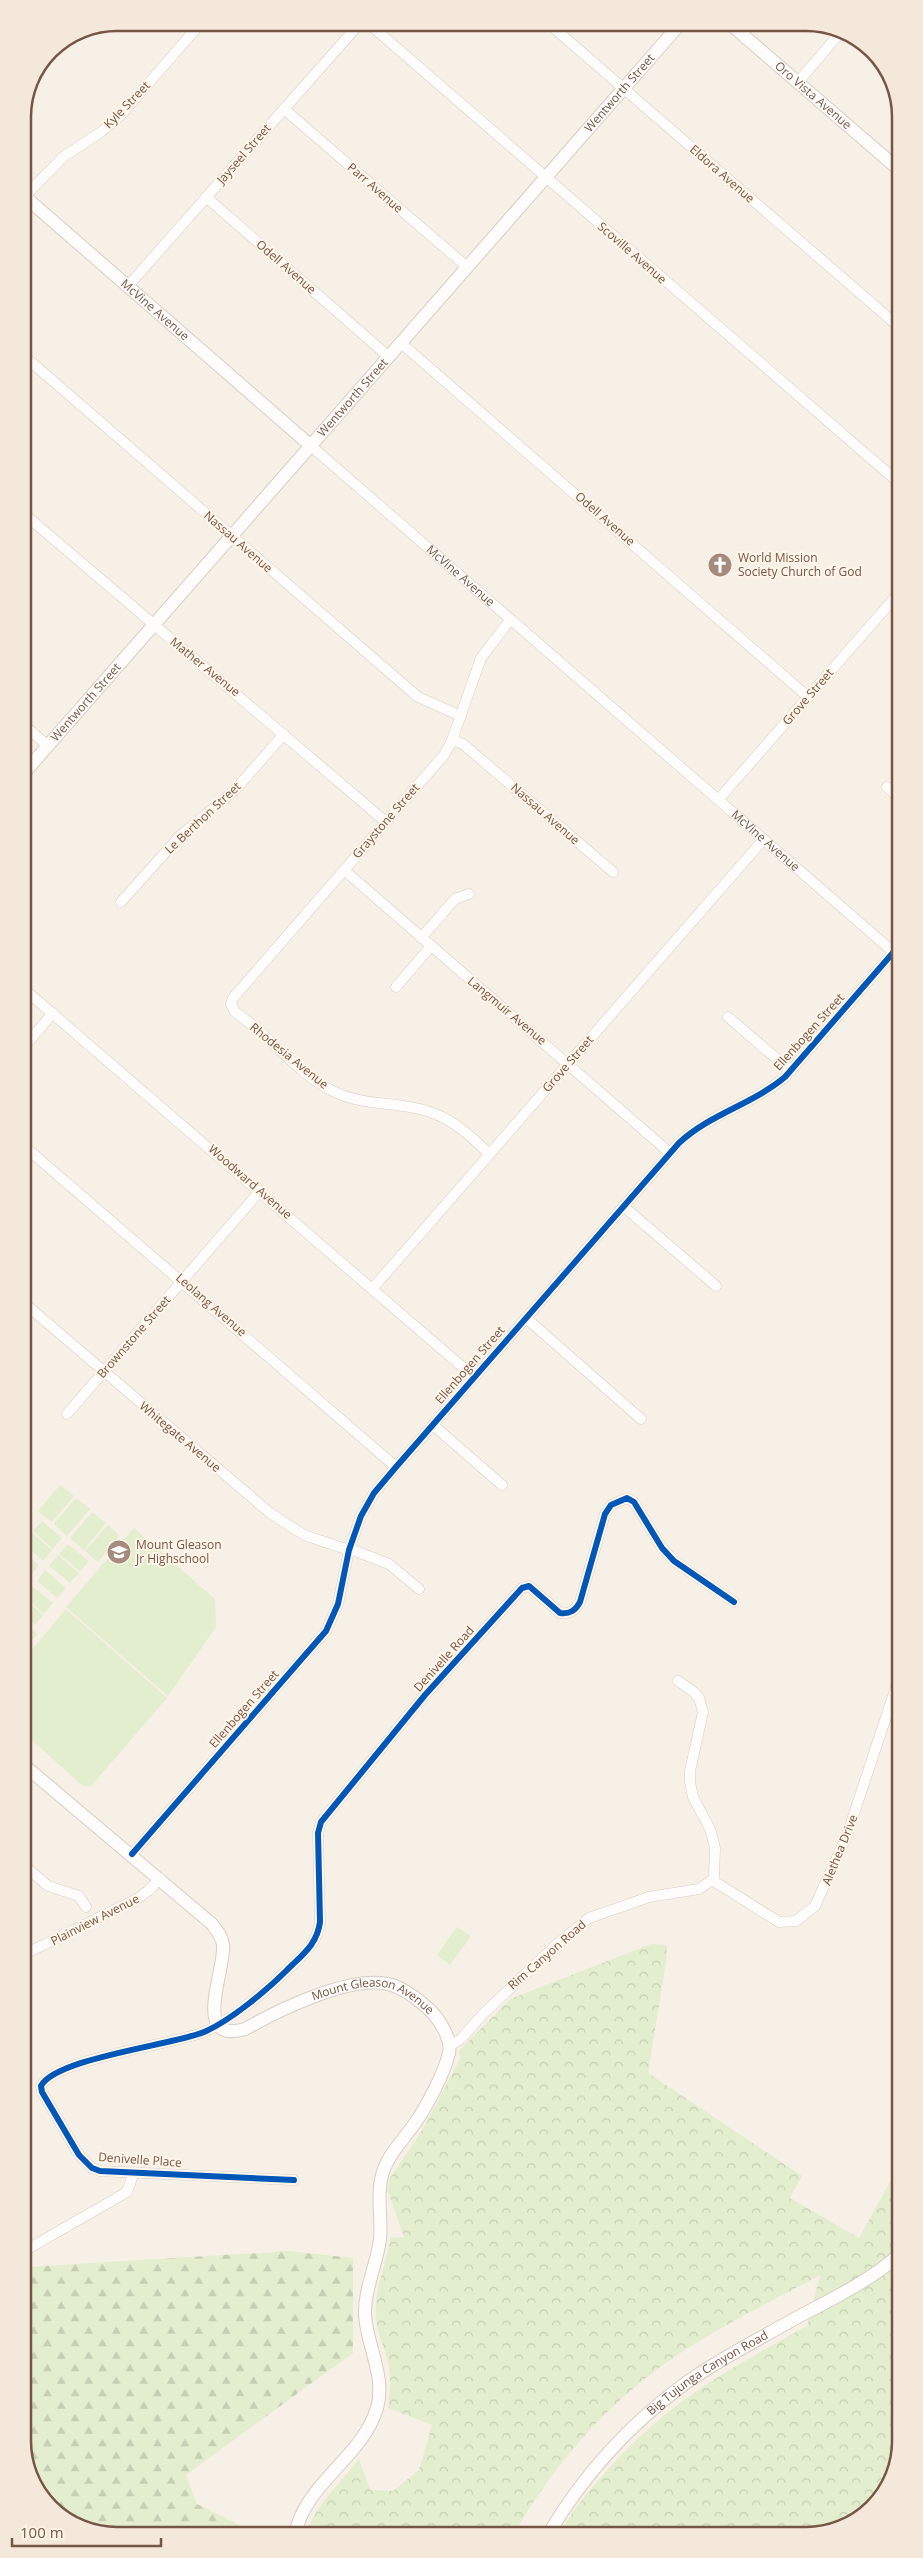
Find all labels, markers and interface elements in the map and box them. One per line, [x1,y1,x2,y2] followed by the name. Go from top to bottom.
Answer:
[580,50,658,136] street label: Wentworth Street
[771,57,856,133] street label: Oro Vista Avenue
[100,77,154,132] street label: Kyle Street
[212,120,275,188] street label: Jayseel Street
[686,141,759,207] street label: Eldora Avenue
[344,159,407,217] street label: Parr Avenue
[594,218,671,288] street label: Scoville Avenue
[253,236,320,298] street label: Odell Avenue
[117,275,193,344] street label: McVine Avenue
[313,354,392,440] street label: Wentworth Street
[572,488,639,550] street label: Odell Avenue
[200,507,277,576] street label: Nassau Avenue
[423,541,499,610] street label: McVine Avenue
[738,549,862,580] place label: World Mission Society Church of God
[707,552,733,578] church icon: World Mission Society Church of God
[167,633,244,700] street label: Mather Avenue
[46,659,125,745] street label: Wentworth Street
[778,665,837,729] street label: Grove Street
[161,778,244,857] street label: Le Berthon Street
[507,779,584,848] street label: Nassau Avenue
[348,780,423,862] street label: Graystone Street
[728,806,804,875] street label: McVine Avenue
[464,973,551,1049] street label: Langmuir Avenue
[769,989,848,1074] street label: Ellenbogen Street
[247,1019,332,1093] street label: Rhodesia Avenue
[538,1032,597,1096] street label: Grove Street
[205,1140,296,1223] street label: Woodward Avenue
[172,1269,251,1340] street label: Leolang Avenue
[93,1292,174,1382] street label: Brownstone Street
[431,1322,508,1407] street label: Ellenbogen Street
[136,1397,225,1476] street label: Whitegate Avenue
[135,1536,222,1567] place label: Mount Gleason Jr Highschool
[106,1539,132,1565] school or university icon: Mount Gleason Jr Highschool
[410,1622,478,1695] street label: Denivelle Road
[205,1666,282,1751] street label: Ellenbogen Street
[818,1812,862,1888] street label: Alethea Drive
[48,1890,142,1949] street label: Plainview Avenue
[504,1916,589,1993] street label: Rim Canyon Road
[309,1974,438,2018] street label: Mount Gleason Avenue
[98,2148,183,2171] street label: Denivelle Place
[643,2326,771,2419] street label: Big Tujunga Canyon Road
[12,2516,161,2548] scale bar
[20,2522,64,2542] text: 100 m

